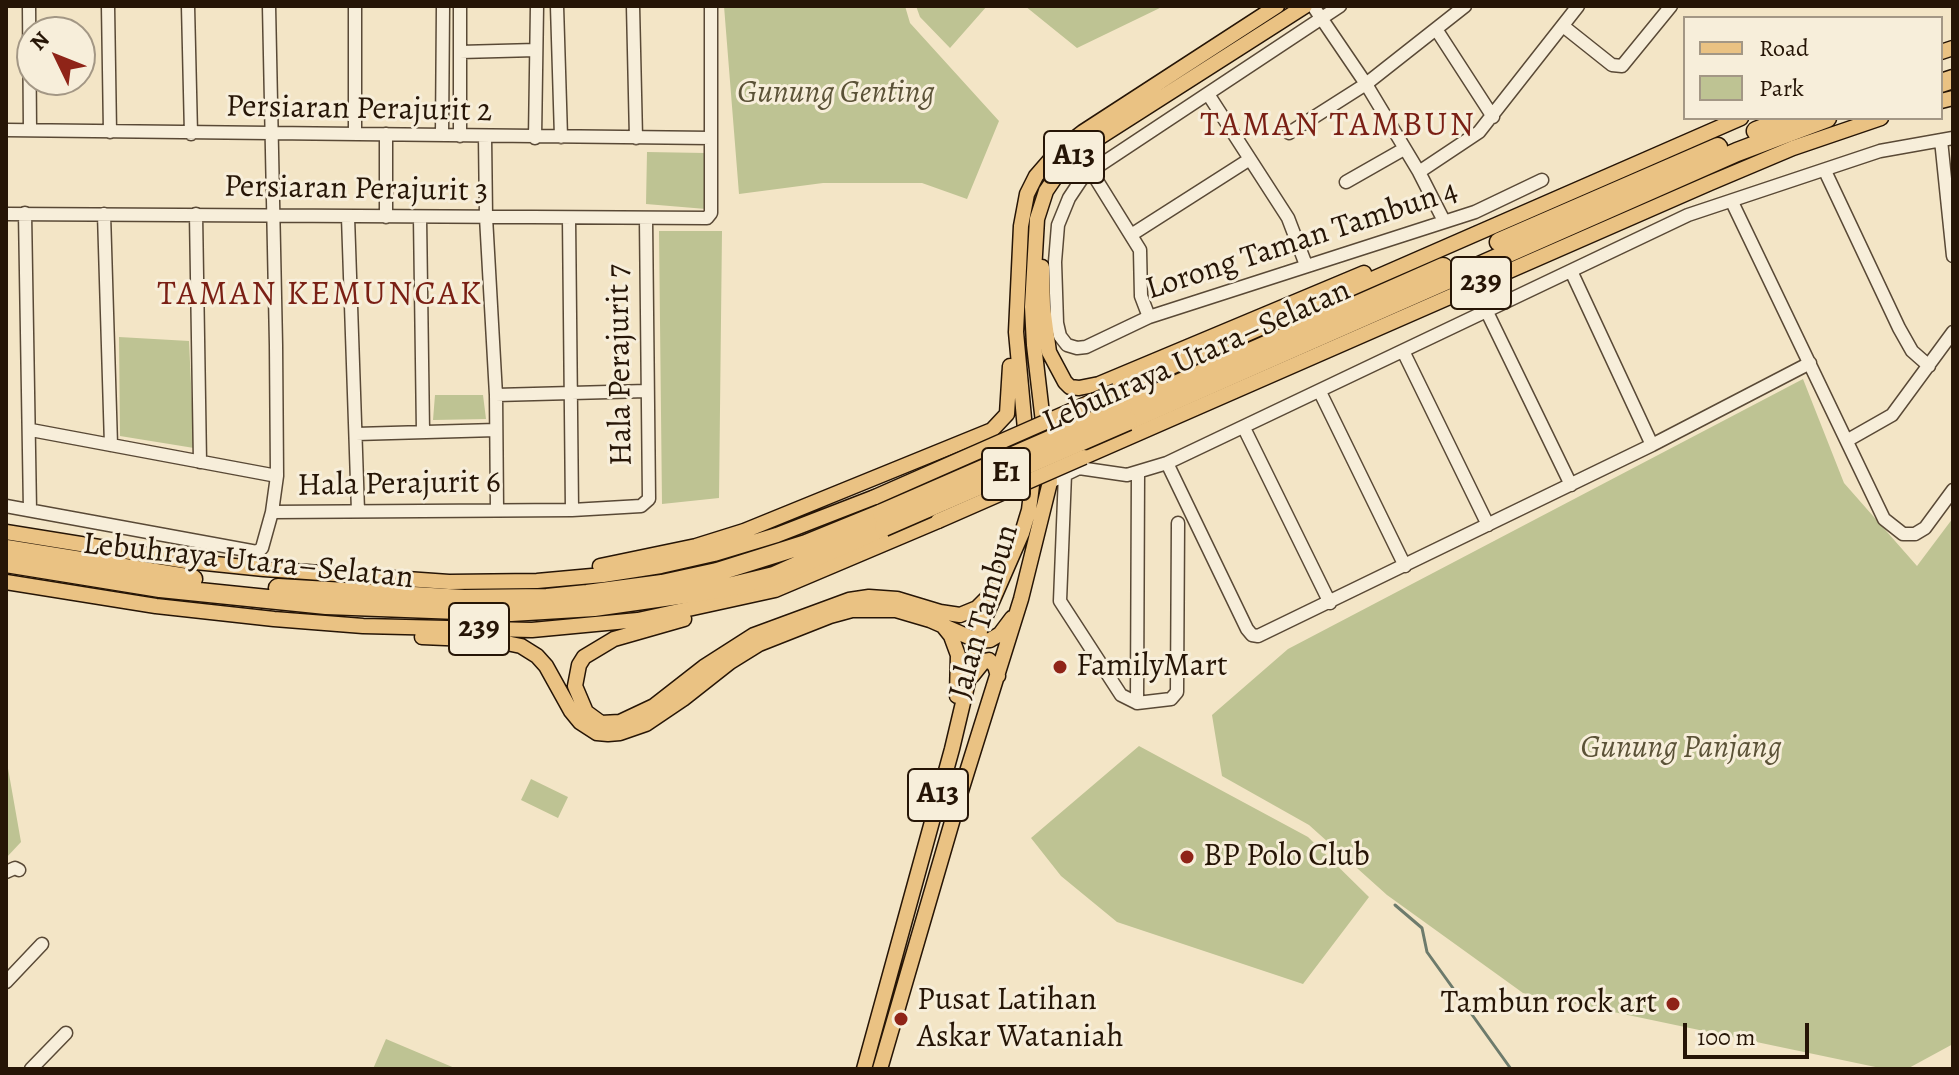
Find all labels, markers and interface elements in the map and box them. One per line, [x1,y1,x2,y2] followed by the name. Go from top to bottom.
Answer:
[16,16,96,96] north arrow
[1683,16,1943,120] legend
[23,25,56,57] text: N
[1759,32,1809,64] text: Road
[1759,72,1804,104] text: Park
[737,75,935,113] park label: Gunung Genting
[226,88,492,132] street label: Persiaran Perajurit 2
[1200,107,1476,147] district label: TAMAN TAMBUN
[1044,131,1104,183] road number: A13
[223,168,489,212] street label: Persiaran Perajurit 3
[1141,172,1463,310] street label: Lorong Taman Tambun 4
[1451,257,1511,309] road number: 239
[600,264,642,466] street label: Hala Perajurit 7
[1037,272,1357,442] street label: Lebuhraya Utara–Selatan
[157,276,483,316] district label: TAMAN KEMUNCAK
[982,448,1030,500] road number: E1
[297,464,501,506] street label: Hala Perajurit 6
[942,520,1028,704] street label: Jalan Tambun
[81,526,415,598] street label: Lebuhraya Utara–Selatan
[449,603,509,655] road number: 239
[1076,648,1228,686] place label: FamilyMart
[1051,658,1069,676] marker: FamilyMart
[1580,730,1782,768] park label: Gunung Panjang
[908,769,968,821] road number: A13
[1203,838,1370,876] place label: BP Polo Club
[1178,848,1196,866] marker: BP Polo Club
[917,982,1124,1057] place label: Pusat Latihan Askar Wataniah
[1441,985,1657,1023] place label: Tambun rock art
[1664,995,1682,1013] marker: Tambun rock art
[1687,1007,1813,1057] scale bar
[892,1010,910,1028] marker: Pusat Latihan Askar Wataniah
[1697,1021,1756,1053] text: 100 m

